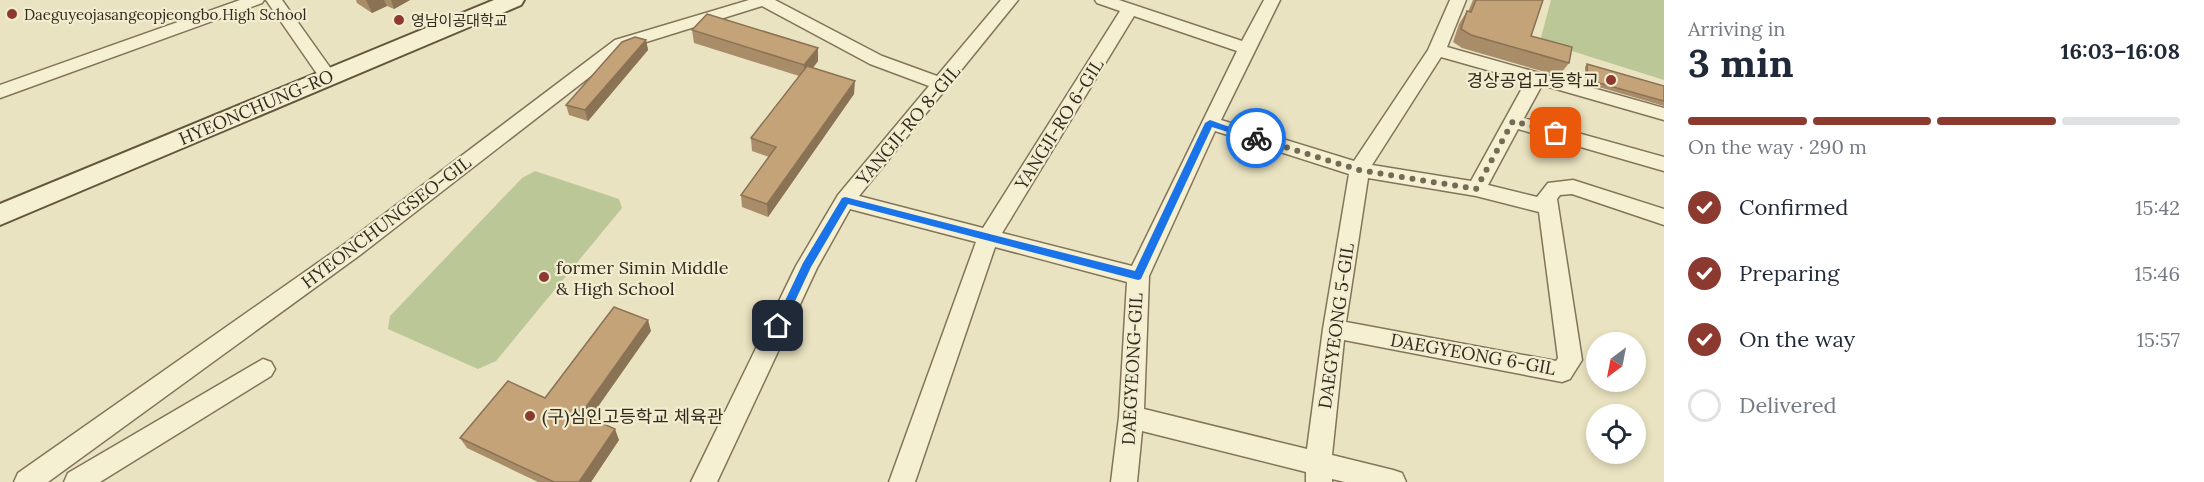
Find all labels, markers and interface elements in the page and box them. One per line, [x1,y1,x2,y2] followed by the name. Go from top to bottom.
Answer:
[24,5,307,24] place label: Daeguyeojasangeopjeongbo High School
[5,7,19,21] marker: Daeguyeojasangeopjeongbo High School
[411,11,508,30] place label: 영남이공대학교
[392,13,406,27] marker: 영남이공대학교
[1688,16,1785,41] text: Arriving in
[2061,37,2180,65] text: 16:03–16:08
[1688,38,1794,88] text: 3 min
[1009,54,1109,195] street label: YANGJI-RO 6-GIL
[850,60,965,191] street label: YANGJI-RO 8-GIL
[175,64,337,150] street label: HYEONCHUNG-RO
[1467,69,1599,92] place label: 경상공업고등학교
[1604,73,1618,87] marker: 경상공업고등학교
[1530,107,1581,158] pin
[1226,108,1286,168] courier
[1539,116,1572,149] icon: bag
[1240,122,1273,155] icon: bike
[1688,134,1867,159] text: On the way · 290 m
[297,150,476,293] street label: HYEONCHUNGSEO-GIL
[1688,191,1721,224] icon: check
[1739,193,1848,221] text: Confirmed
[2135,195,2180,220] text: 15:42
[1313,241,1359,410] street label: DAEGYEONG 5-GIL
[556,256,729,300] place label: former Simin Middle & High School
[1688,257,1721,290] icon: check
[1739,259,1839,287] text: Preparing
[2134,261,2180,286] text: 15:46
[537,270,551,284] marker: former Simin Middle & High School
[1117,292,1148,446] street label: DAEGYEONG-GIL
[752,300,803,351] pin
[761,309,794,342] icon: home
[1688,323,1721,356] icon: check
[1739,325,1855,353] text: On the way
[2137,327,2180,352] text: 15:57
[1389,328,1558,380] street label: DAEGYEONG 6-GIL
[1586,332,1646,392] north arrow
[1586,332,1646,464] map controls
[1739,391,1837,419] text: Delivered
[1586,404,1646,464] button: locate
[542,405,724,428] place label: (구)심인고등학교 체육관
[523,409,537,423] marker: (구)심인고등학교 체육관

